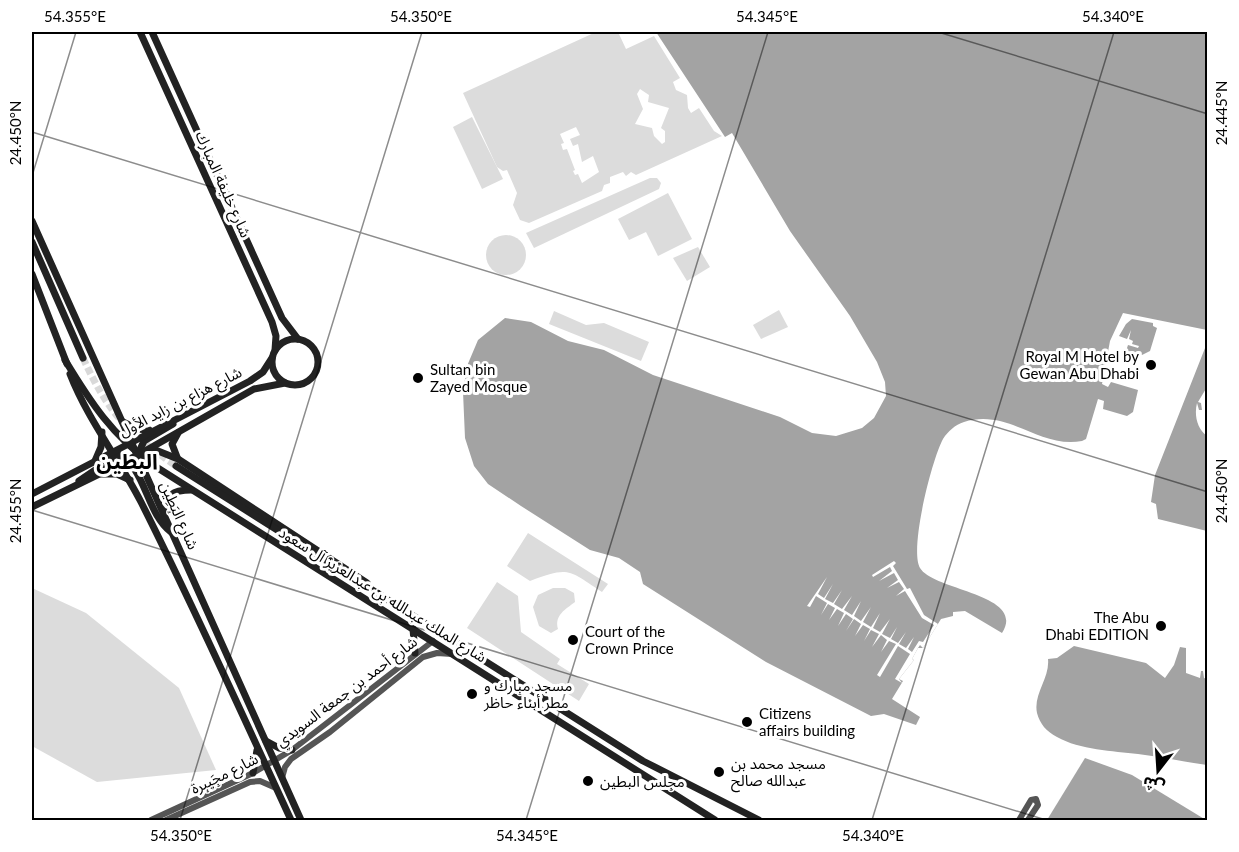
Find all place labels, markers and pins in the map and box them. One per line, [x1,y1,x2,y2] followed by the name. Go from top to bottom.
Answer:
[1020,347,1139,382] place label: Royal M Hotel by Gewan Abu Dhabi
[1144,358,1158,372] marker: Royal M Hotel by Gewan Abu Dhabi
[430,360,527,395] place label: Sultan bin Zayed Mosque
[411,371,425,385] marker: Sultan bin Zayed Mosque
[1045,608,1149,643] place label: The Abu Dhabi EDITION
[1154,619,1168,633] marker: The Abu Dhabi EDITION
[585,622,674,657] place label: Court of the Crown Prince
[566,633,580,647] marker: Court of the Crown Prince
[483,676,572,712] place label: مسجد مبارك و مطر أبناء حاظر
[465,687,479,701] marker: مسجد مبارك و مطر أبناء حاظر
[759,704,855,739] place label: Citizens affairs building
[740,715,754,729] marker: Citizens affairs building
[731,754,826,793] place label: مسجد محمد بن عبدالله صالح
[712,765,726,779] marker: مسجد محمد بن عبدالله صالح
[600,772,685,791] place label: مجلس البطين
[581,774,595,788] marker: مجلس البطين

